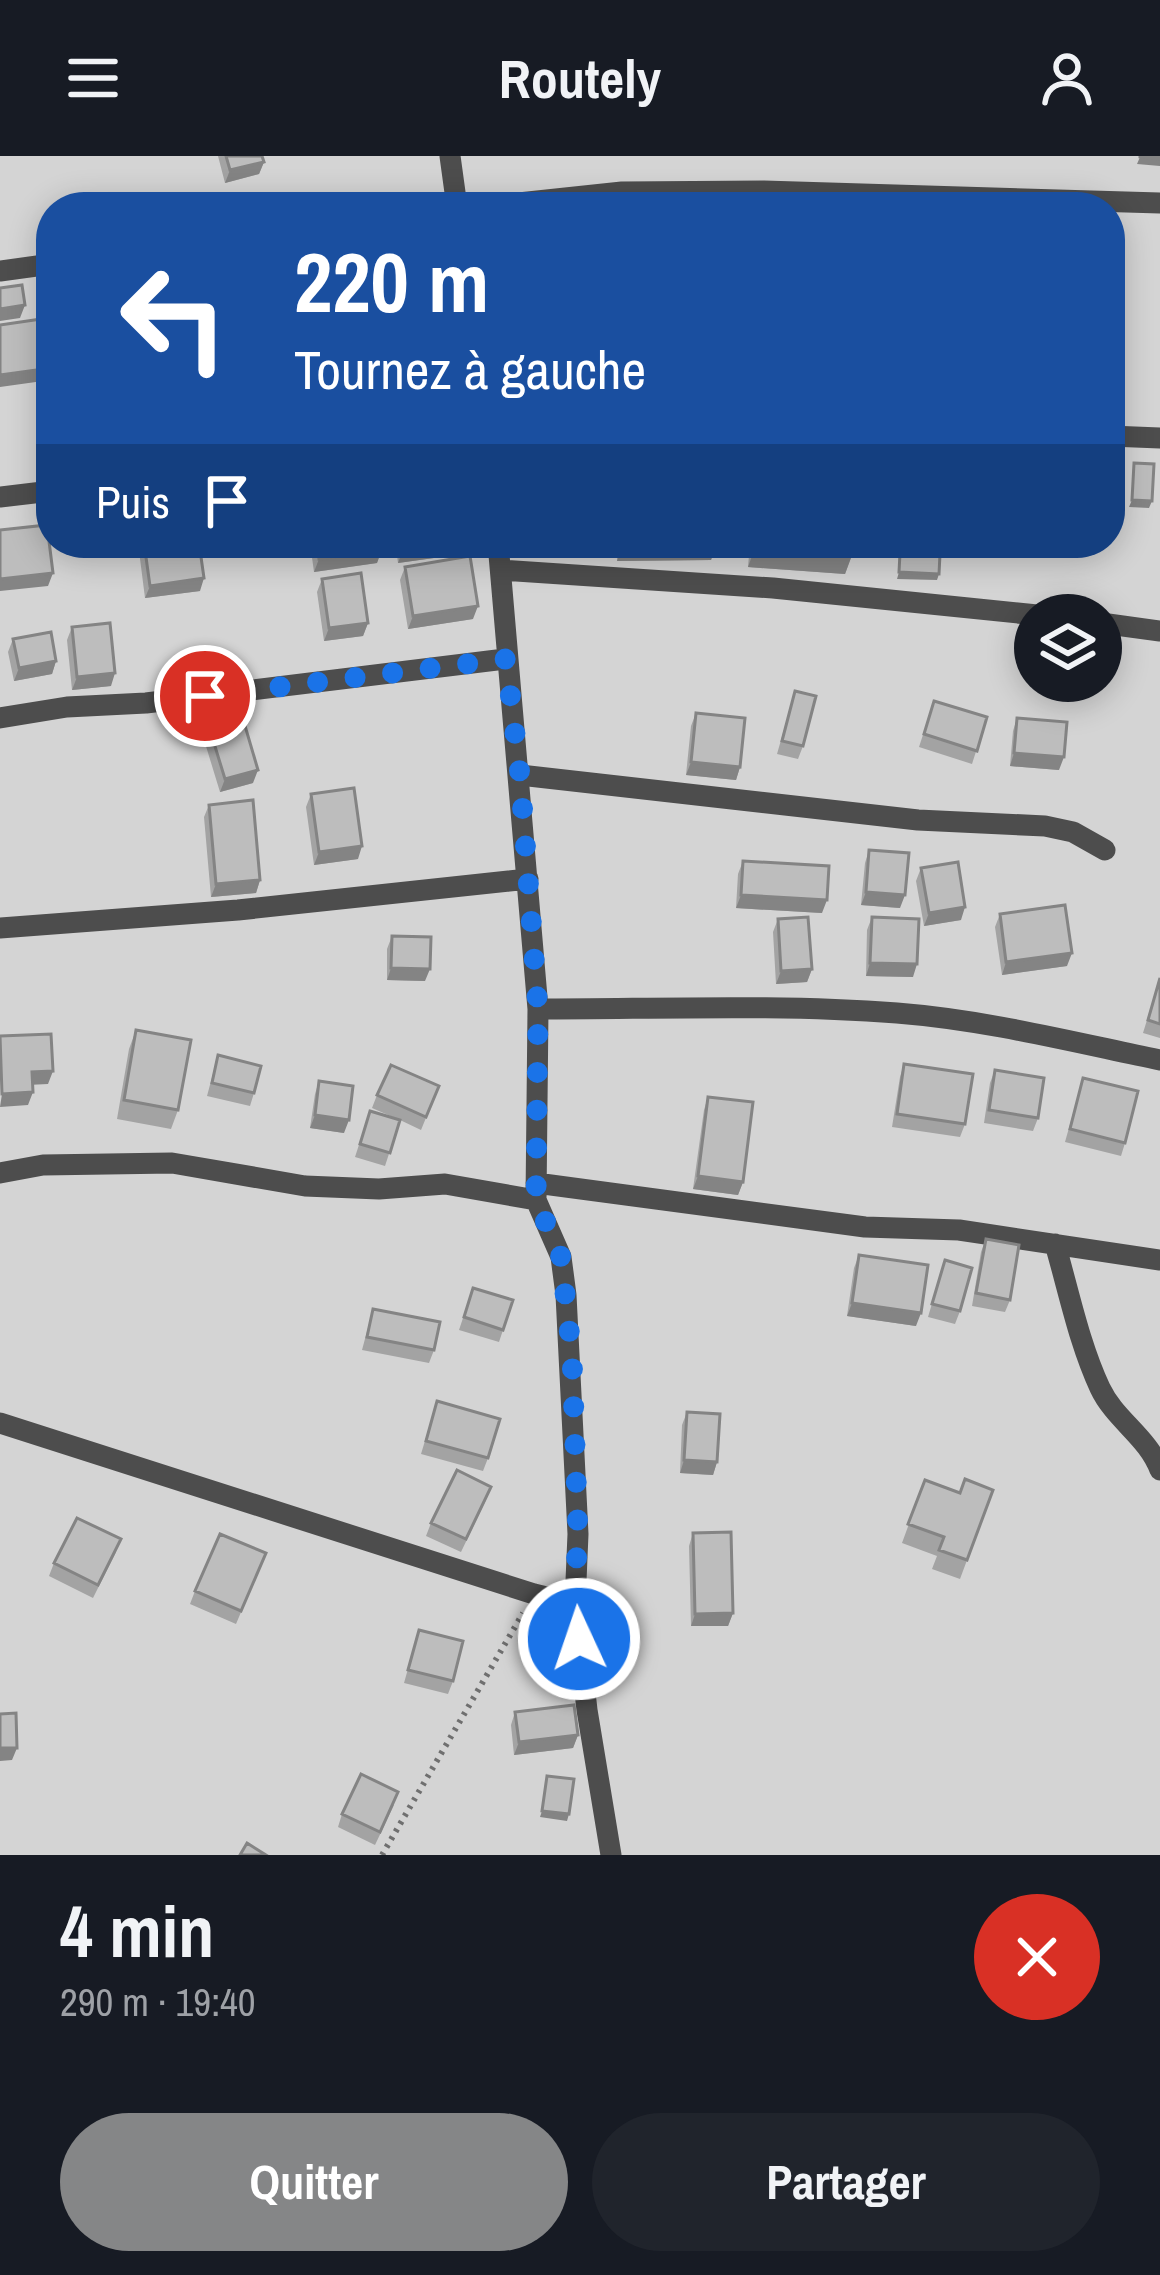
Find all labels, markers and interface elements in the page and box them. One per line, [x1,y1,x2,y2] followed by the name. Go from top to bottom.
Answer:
[499,42,661,115] text: Routely
[60,45,126,111] icon: menu
[1034,45,1100,111] icon: person
[294,225,489,338] text: 220 m
[96,240,252,396] icon: left
[294,333,646,406] text: Tournez à gauche
[194,468,260,534] icon: arrive
[96,471,170,532] text: Puis
[1014,594,1122,702] map controls
[1014,594,1122,702] button: layers
[154,645,256,747] pin
[172,663,238,729] icon: arrive
[516,1576,642,1702] position arrow
[60,1882,214,1979] text: 4 min
[974,1894,1100,2020] button: close
[60,1976,256,2028] text: 290 m · 19:40
[60,2113,568,2251] button: Quitter
[592,2113,1100,2251] button: Partager

